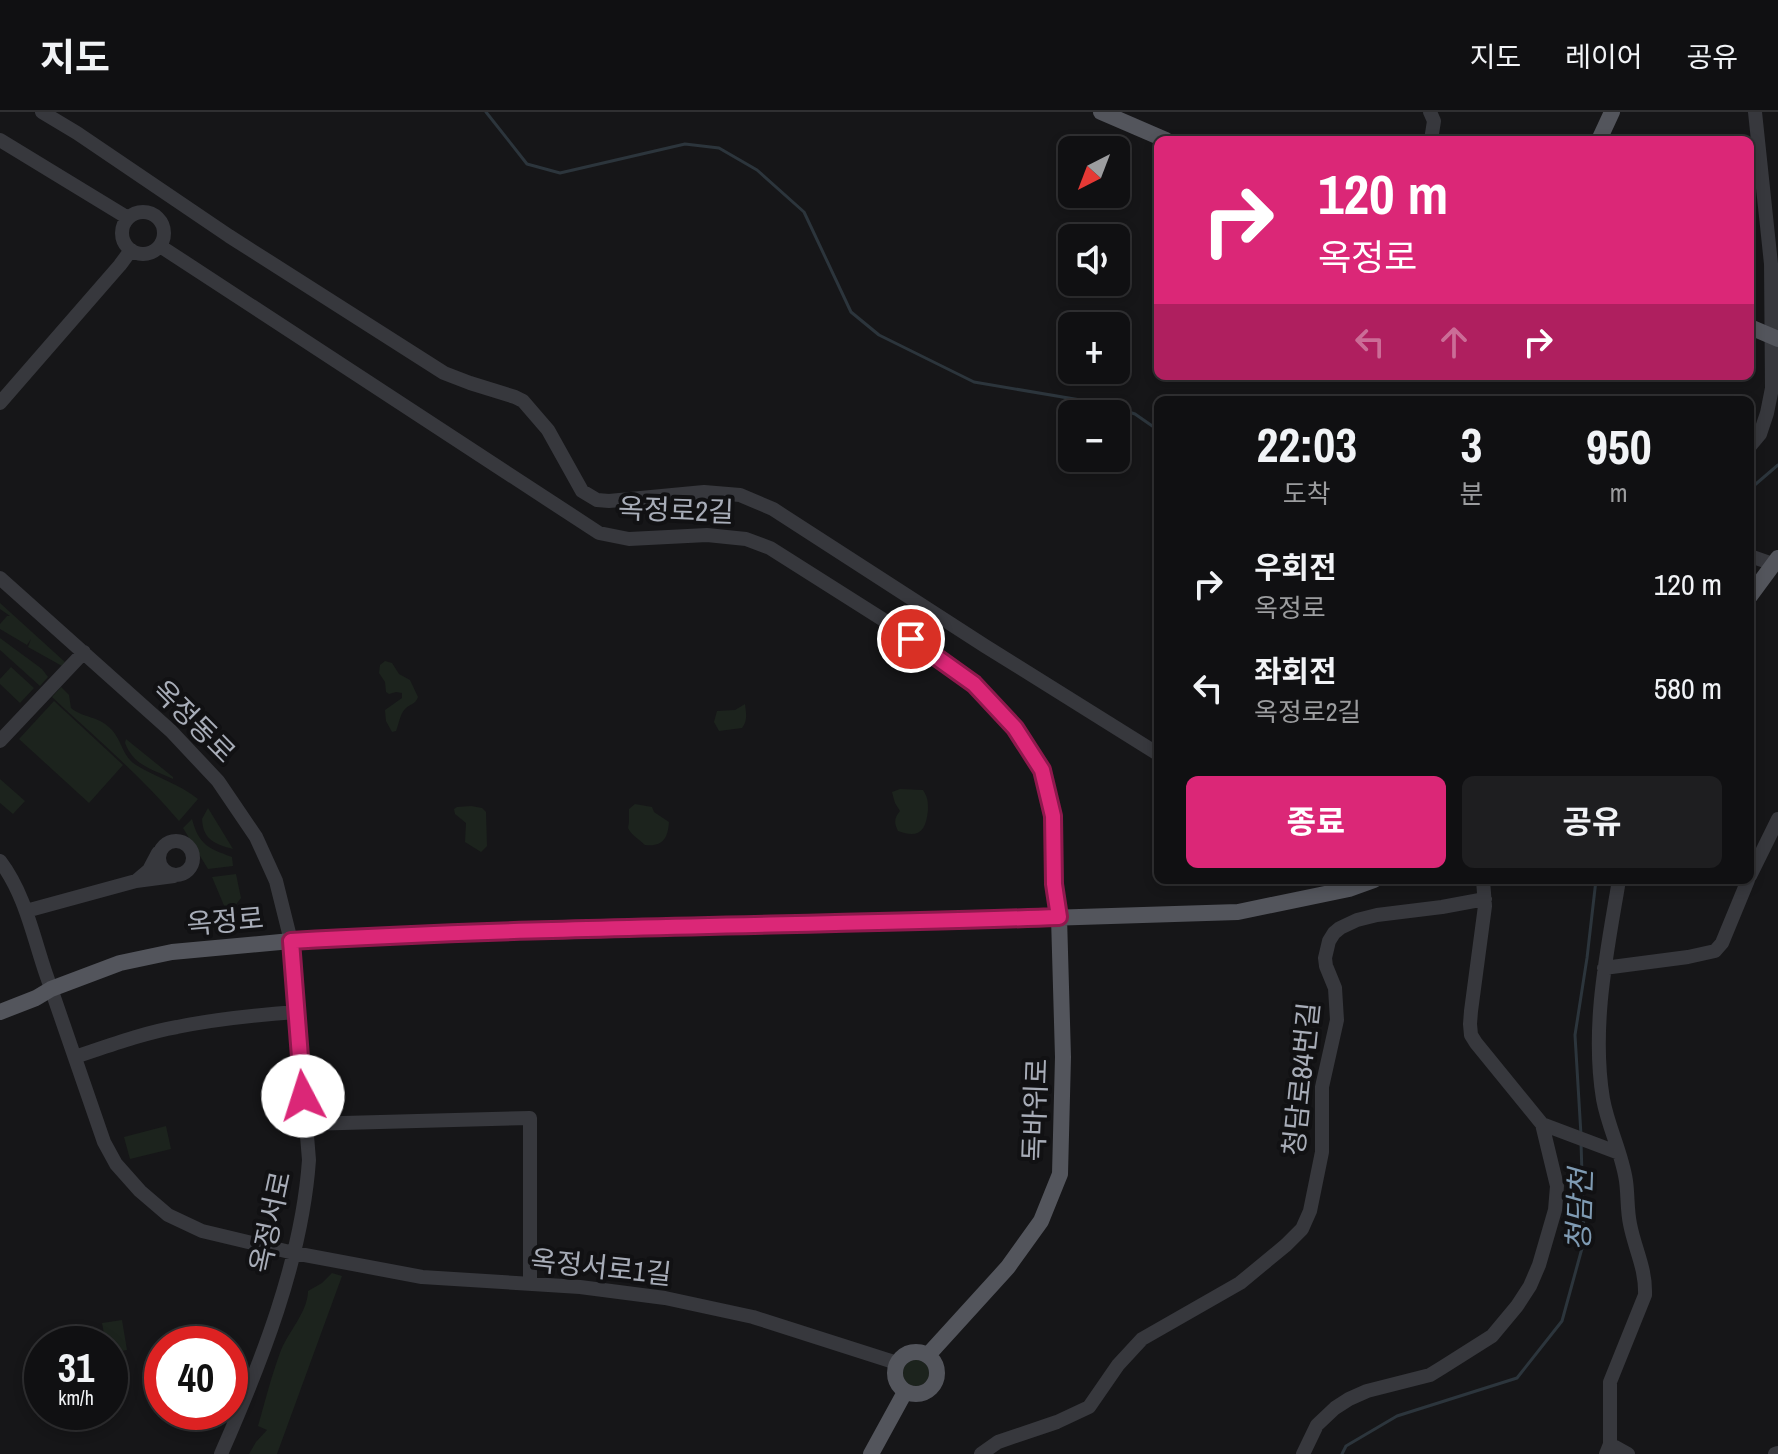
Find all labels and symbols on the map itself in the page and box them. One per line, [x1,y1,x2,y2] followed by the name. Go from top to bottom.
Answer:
[1058,136,1130,208] north arrow
[617,489,735,531] street label: 옥정로2길
[877,605,945,673] pin
[144,671,244,771] street label: 옥정동로
[185,899,265,943] street label: 옥정로
[1274,1000,1328,1158] street label: 청담로84번길
[261,1054,345,1138] position arrow
[1014,1058,1056,1162] street label: 독바위로
[1558,1165,1601,1252] water label: 청담천
[241,1168,299,1276] street label: 옥정서로
[529,1241,673,1293] street label: 옥정서로1길
[144,1326,248,1430] speed limit sign: 40

